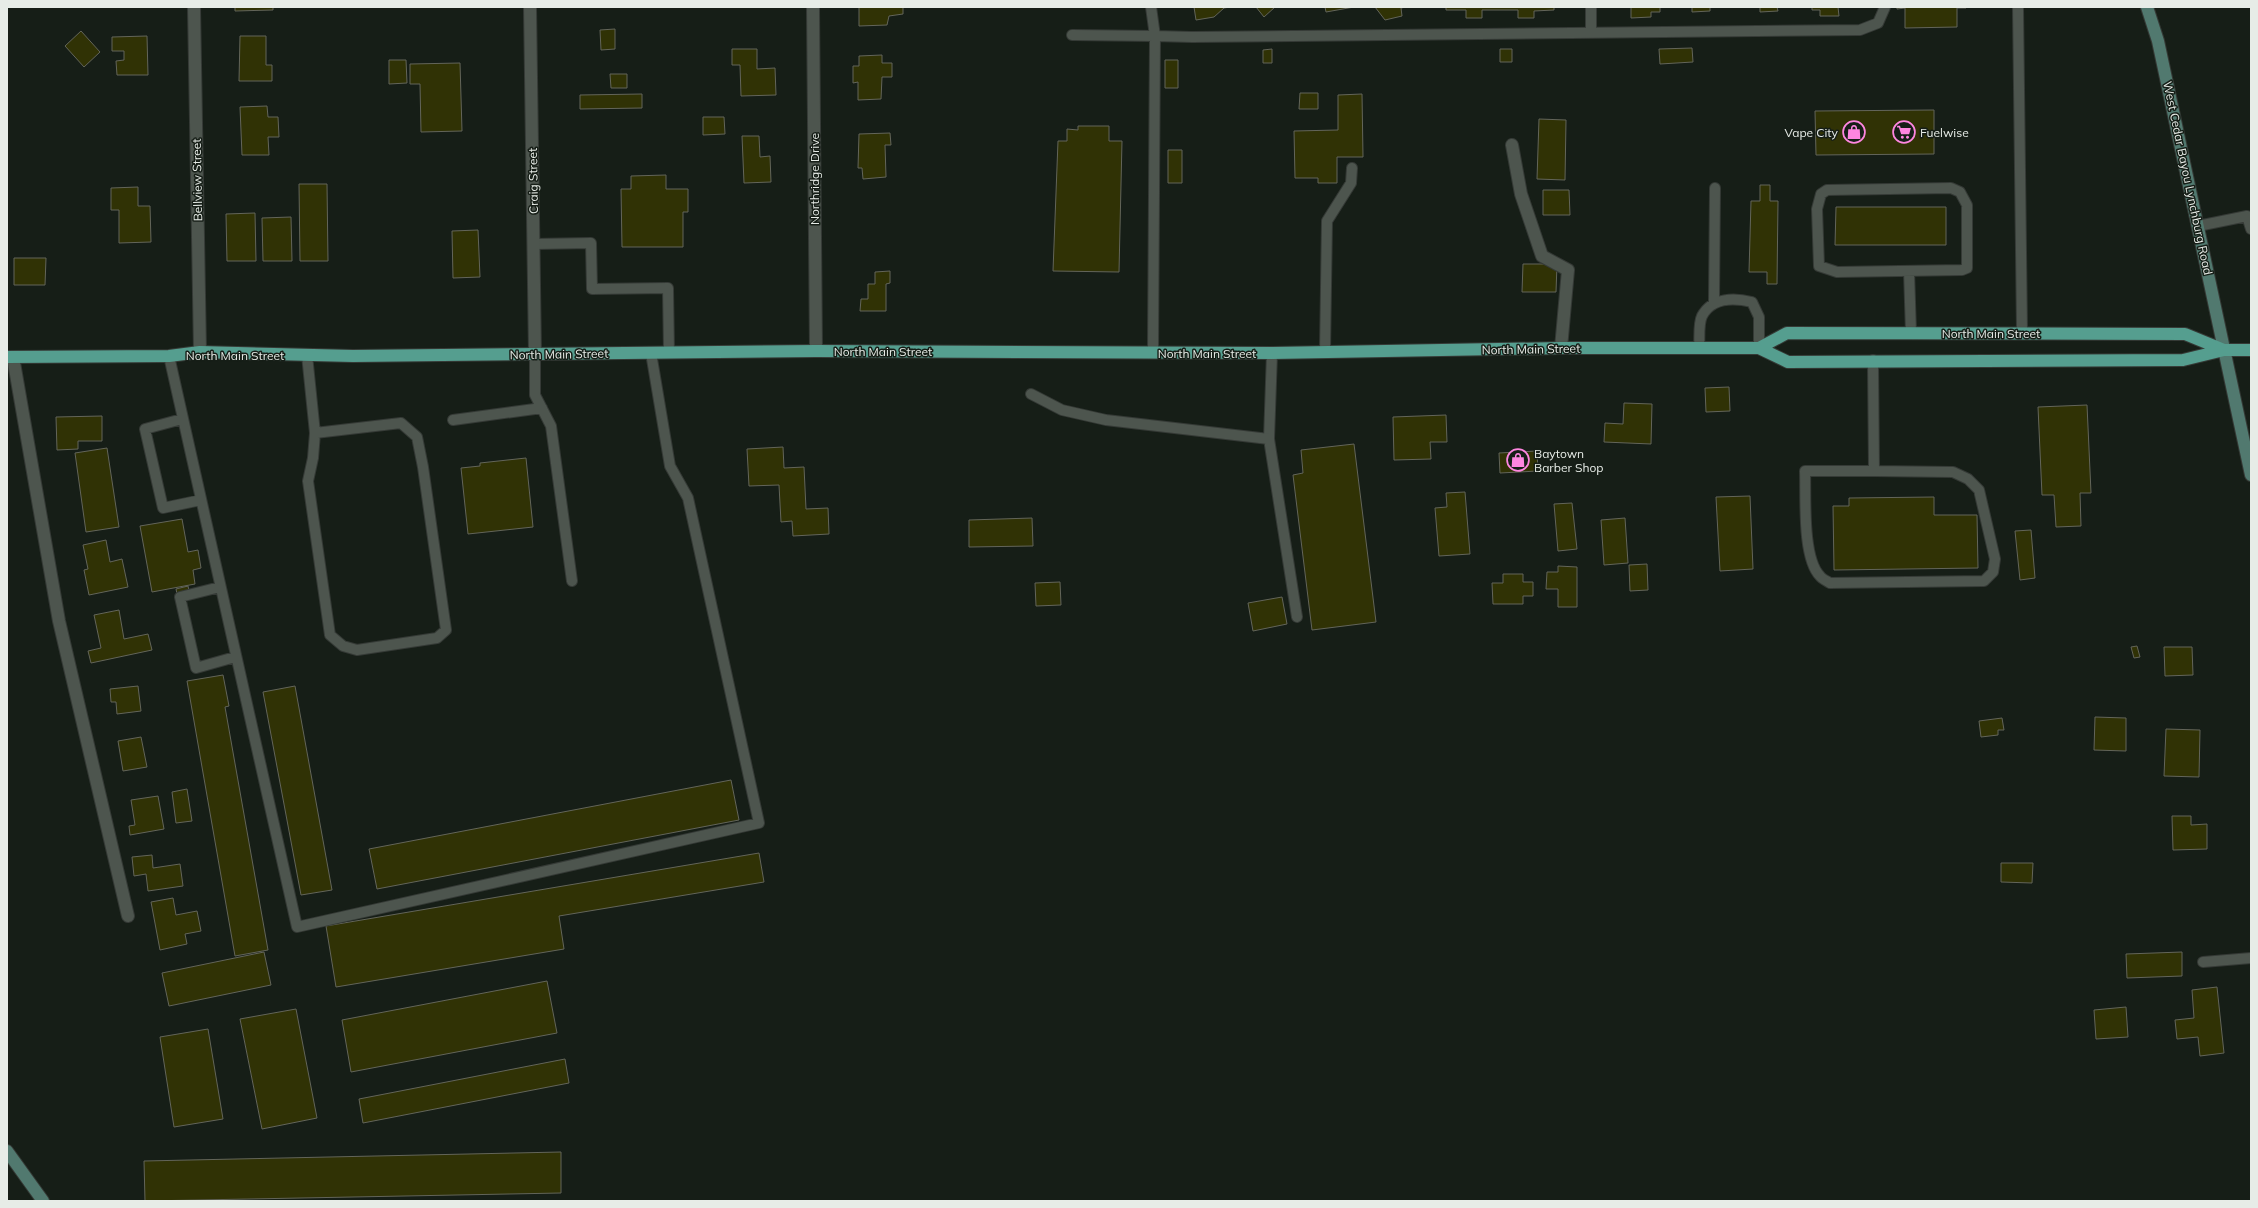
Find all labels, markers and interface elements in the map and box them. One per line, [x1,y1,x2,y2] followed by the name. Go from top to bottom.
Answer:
[2160,80,2216,276] street label: West Cedar Bayou Lynchburg Road
[1841,119,1867,145] shop icon: Vape City
[1891,119,1917,145] supermarket icon: Fuelwise
[1785,125,1839,140] place label: Vape City
[1920,125,1969,140] place label: Fuelwise
[807,133,822,225] street label: Northridge Drive
[189,138,205,222] street label: Bellview Street
[525,148,541,214] street label: Craig Street
[1942,326,2040,341] street label: North Main Street
[1482,341,1580,357] street label: North Main Street
[834,344,932,359] street label: North Main Street
[510,346,608,362] street label: North Main Street
[1158,346,1256,361] street label: North Main Street
[186,348,284,363] street label: North Main Street
[1534,446,1604,475] place label: Baytown Barber Shop
[1505,447,1531,473] shop icon: Baytown Barber Shop

